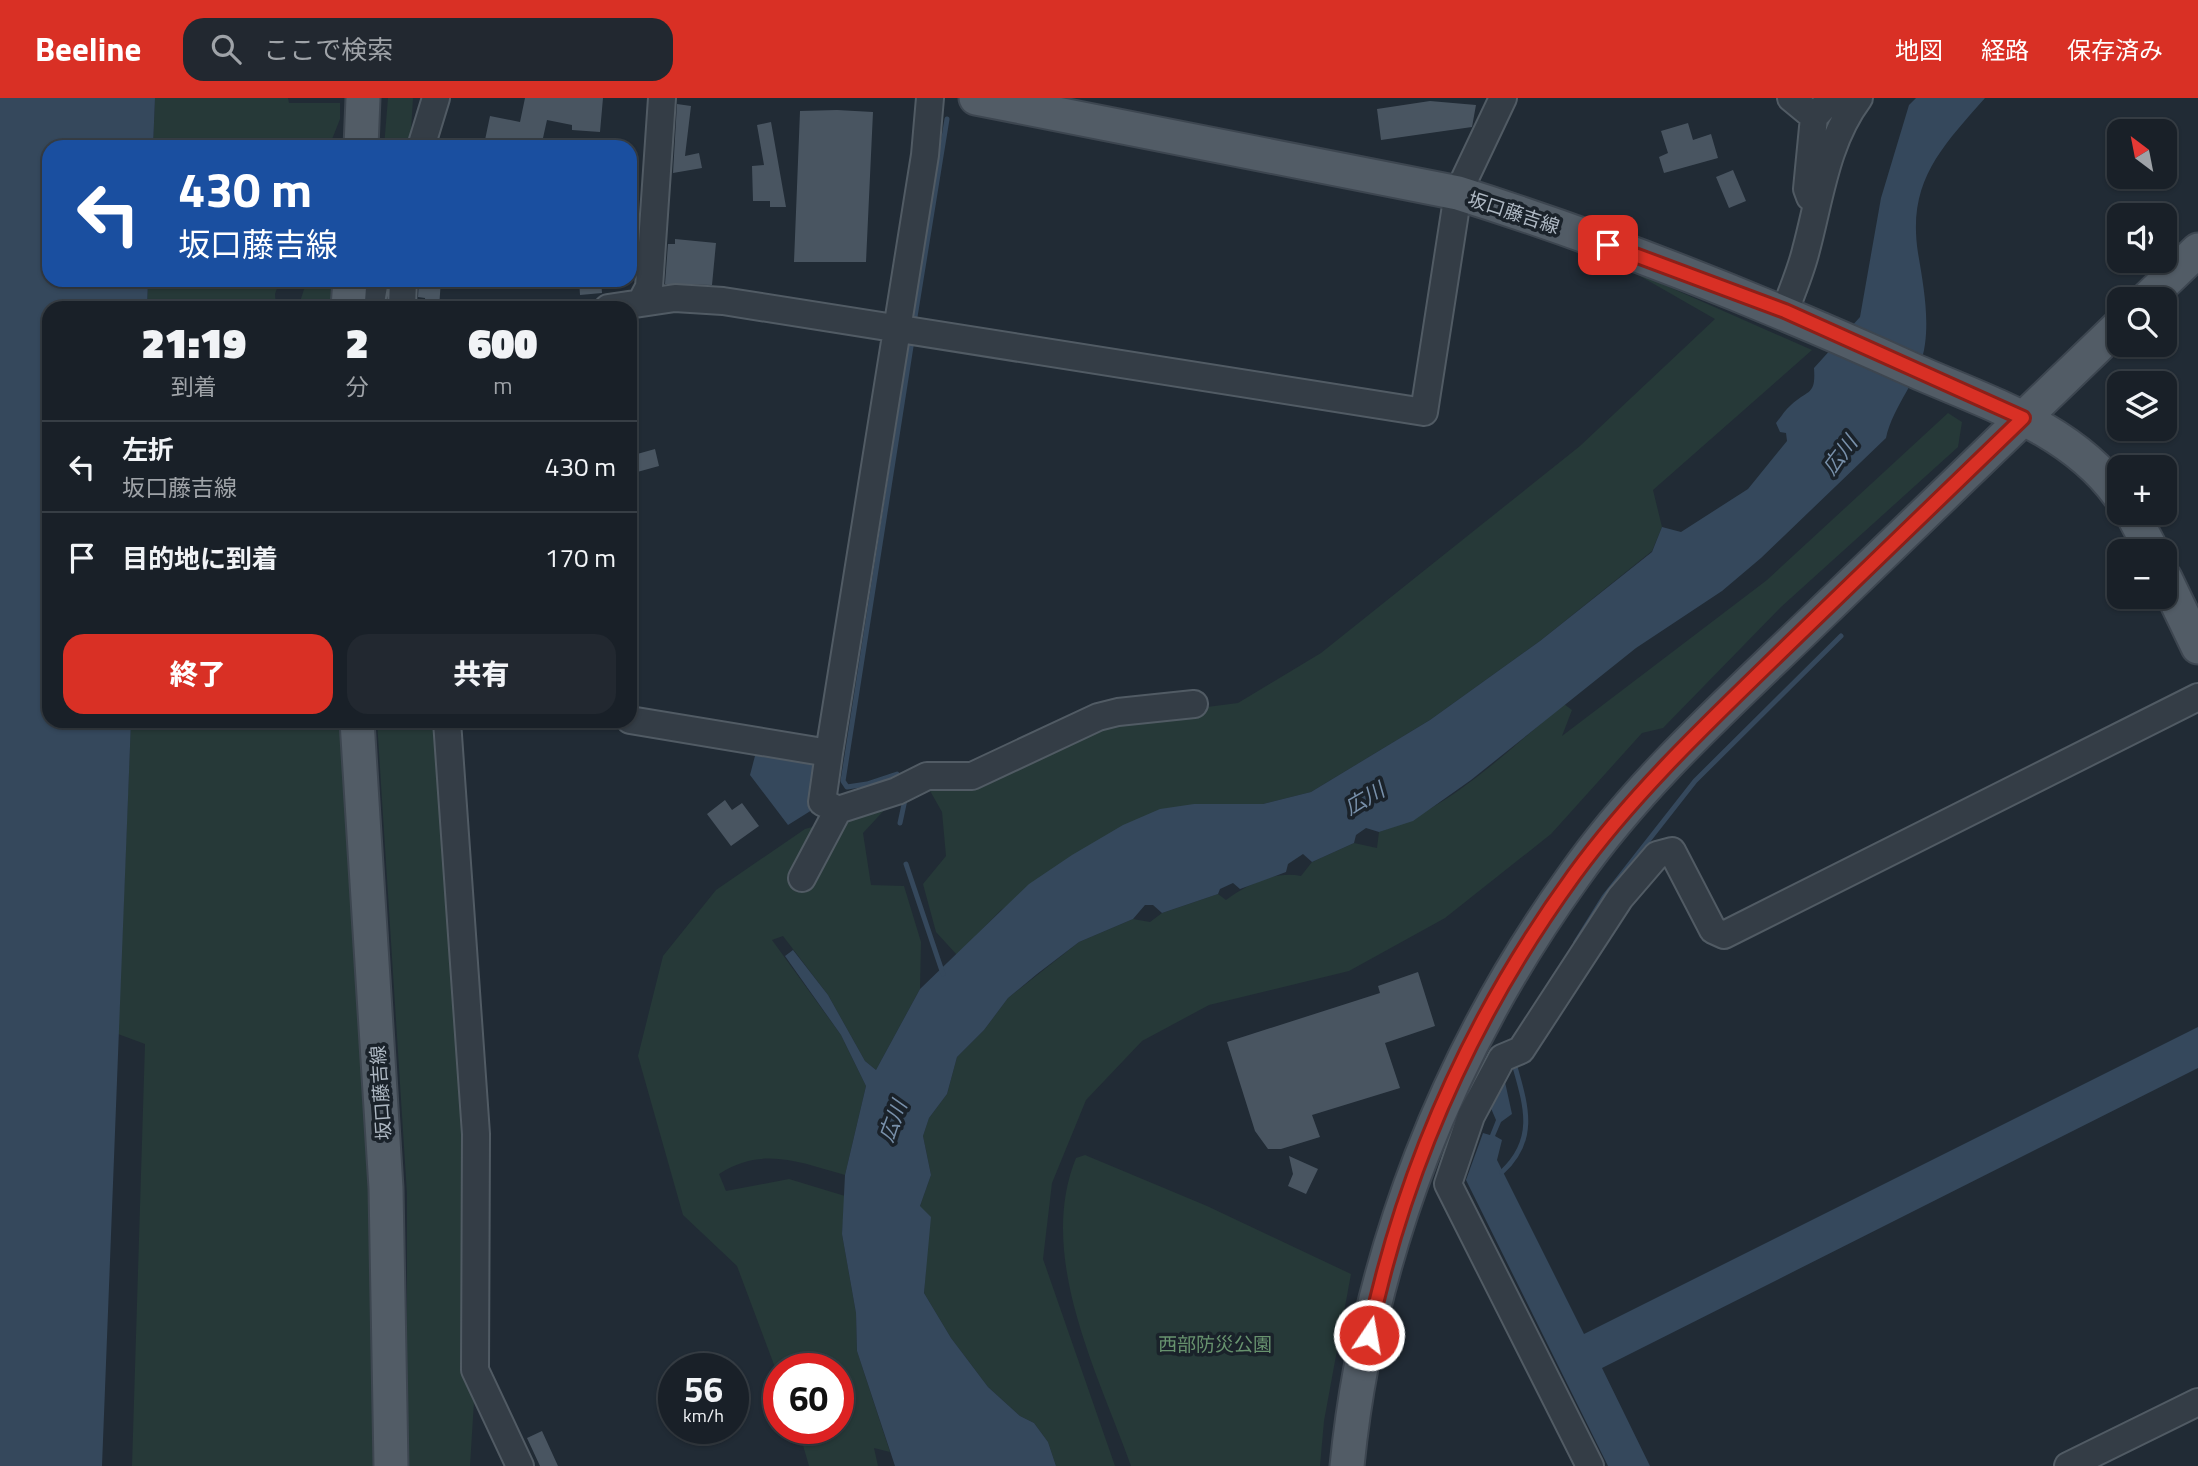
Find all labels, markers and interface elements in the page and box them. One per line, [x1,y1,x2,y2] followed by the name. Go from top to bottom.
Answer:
[183,18,673,81] search box
[35,24,141,74] text: Beeline
[207,30,245,68] icon: search
[263,30,393,69] text: ここで検索
[1895,32,1943,68] text: 地図
[1981,32,2029,68] text: 経路
[2067,32,2163,68] text: 保存済み
[2107,119,2177,189] north arrow
[2107,119,2177,609] map controls
[178,151,312,226] text: 430 m
[63,168,154,259] icon: left
[1464,184,1564,240] street label: 坂口藤吉線
[2107,203,2177,273] button: sound
[1578,215,1638,275] pin
[178,220,338,268] text: 坂口藤吉線
[1589,226,1627,264] icon: arrive
[2107,287,2177,357] button: search
[142,310,246,374] text: 21:19
[346,310,369,374] text: 2
[468,310,537,374] text: 600
[493,368,512,403] text: m
[171,369,217,404] text: 到着
[346,369,369,404] text: 分
[2107,371,2177,441] button: layers
[1814,427,1866,481] water label: 広川
[122,430,174,469] text: 左折
[545,447,616,486] text: 430 m
[63,448,101,486] icon: left
[2107,455,2177,525] button: +
[122,470,237,505] text: 坂口藤吉線
[545,538,616,577] text: 170 m
[63,539,101,577] icon: arrive
[122,539,278,578] text: 目的地に到着
[2107,539,2177,609] button: −
[63,634,333,714] button: 終了
[347,634,616,714] button: 共有
[1338,773,1392,822] water label: 広川
[362,1045,398,1141] street label: 坂口藤吉線
[870,1094,915,1146] water label: 広川
[1332,1298,1406,1372] position arrow
[1158,1329,1272,1358] park label: 西部防災公園
[763,1353,854,1444] speed limit sign: 60
[684,1362,723,1416] text: 56
[683,1402,724,1429] text: km/h

